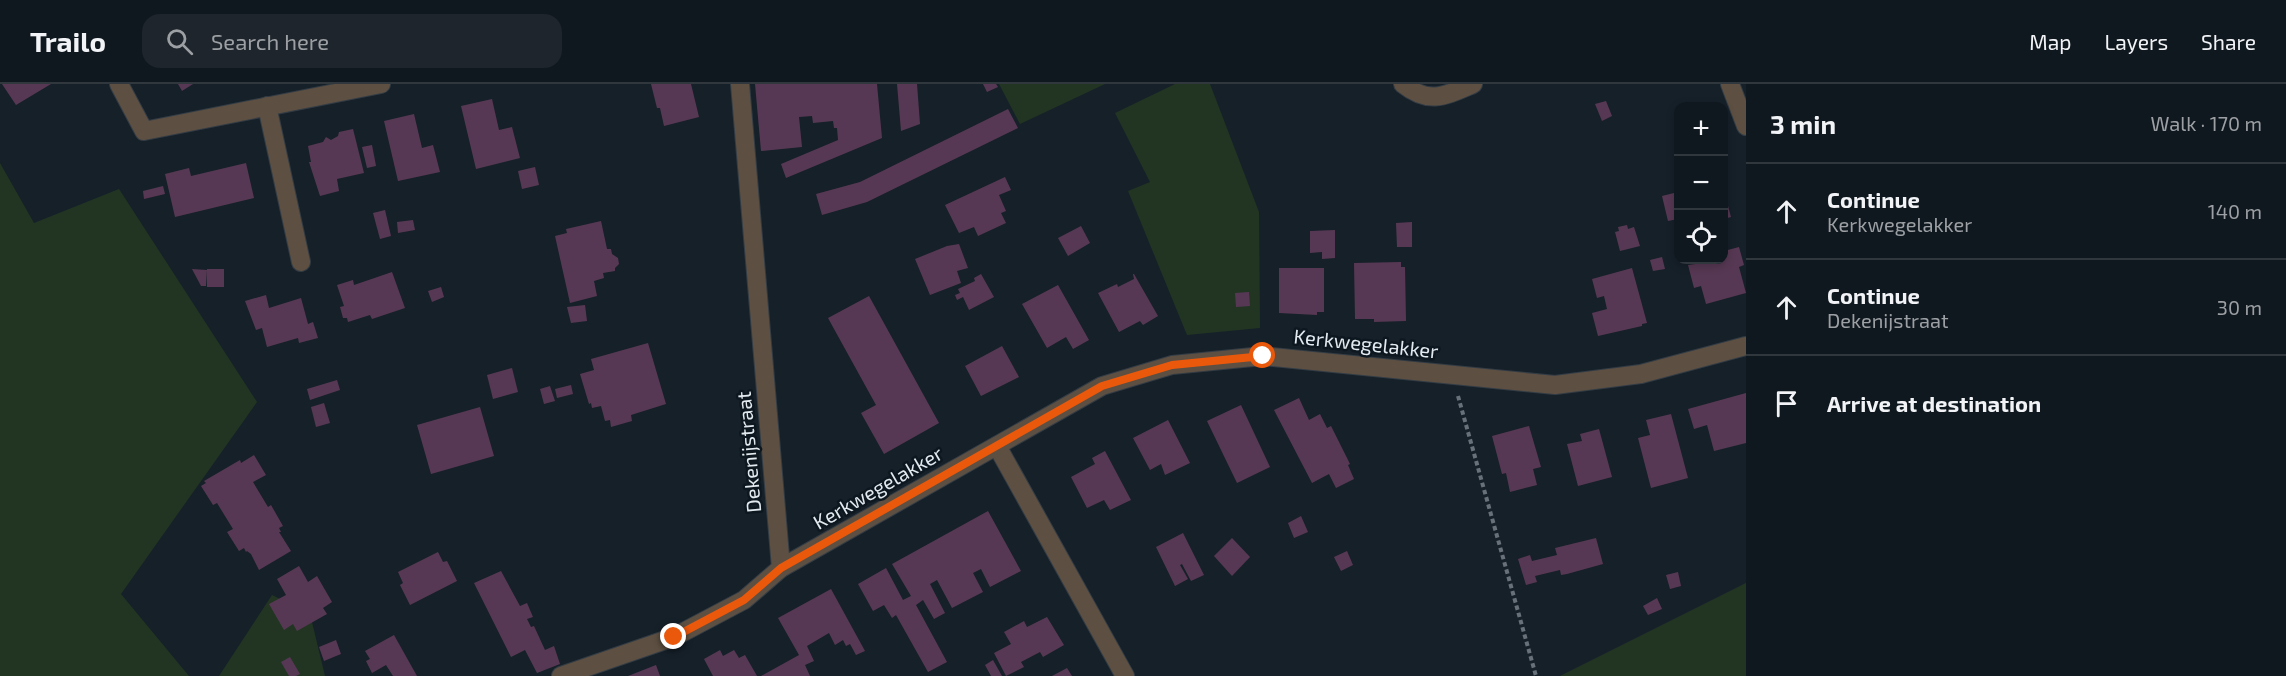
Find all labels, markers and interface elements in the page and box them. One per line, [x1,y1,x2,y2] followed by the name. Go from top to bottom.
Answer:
[142,14,562,68] search box
[30,24,106,58] text: Trailo
[163,25,196,58] icon: search
[211,28,329,54] text: Search here
[2029,29,2071,54] text: Map
[2104,29,2168,54] text: Layers
[2201,29,2256,54] text: Share
[1674,102,1728,264] map controls
[1674,102,1728,156] button: +
[1770,108,1836,139] text: 3 min
[2151,111,2262,135] text: Walk · 170 m
[1674,156,1728,210] button: −
[1827,186,1920,212] text: Continue
[1770,195,1803,228] icon: ahead
[2208,199,2262,223] text: 140 m
[1674,210,1728,264] button: locate
[1827,212,1972,236] text: Kerkwegelakker
[1827,282,1920,308] text: Continue
[1770,291,1803,324] icon: ahead
[2217,295,2262,319] text: 30 m
[1827,308,1949,332] text: Dekenijstraat
[1293,323,1440,363] street label: Kerkwegelakker
[1249,342,1275,368] route start
[1770,387,1803,420] icon: arrive
[731,390,765,514] street label: Dekenijstraat
[1827,390,2041,416] text: Arrive at destination
[809,440,946,534] street label: Kerkwegelakker
[660,623,686,649] route end

